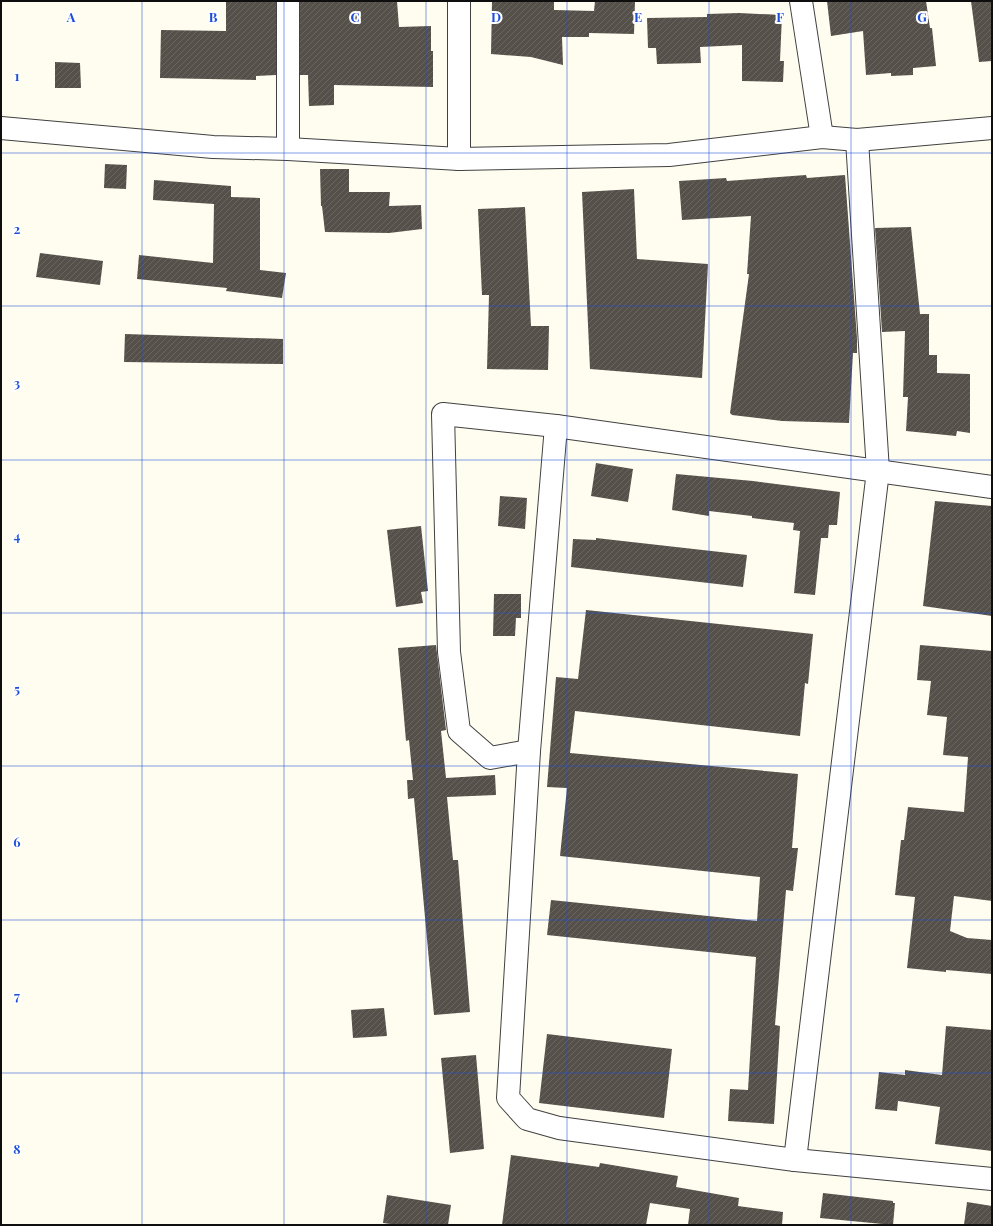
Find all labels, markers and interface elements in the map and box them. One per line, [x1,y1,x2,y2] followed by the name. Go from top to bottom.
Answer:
[66,8,76,25] text: A
[209,8,218,25] text: B
[350,8,360,25] text: C
[491,8,501,25] text: D
[634,8,642,25] text: E
[776,8,784,25] text: F
[917,8,927,25] text: G
[15,67,20,84] text: 1
[14,220,21,237] text: 2
[14,374,20,391] text: 3
[14,527,21,544] text: 4
[14,680,20,697] text: 5
[13,833,21,850] text: 6
[14,987,20,1004] text: 7
[13,1140,21,1157] text: 8

